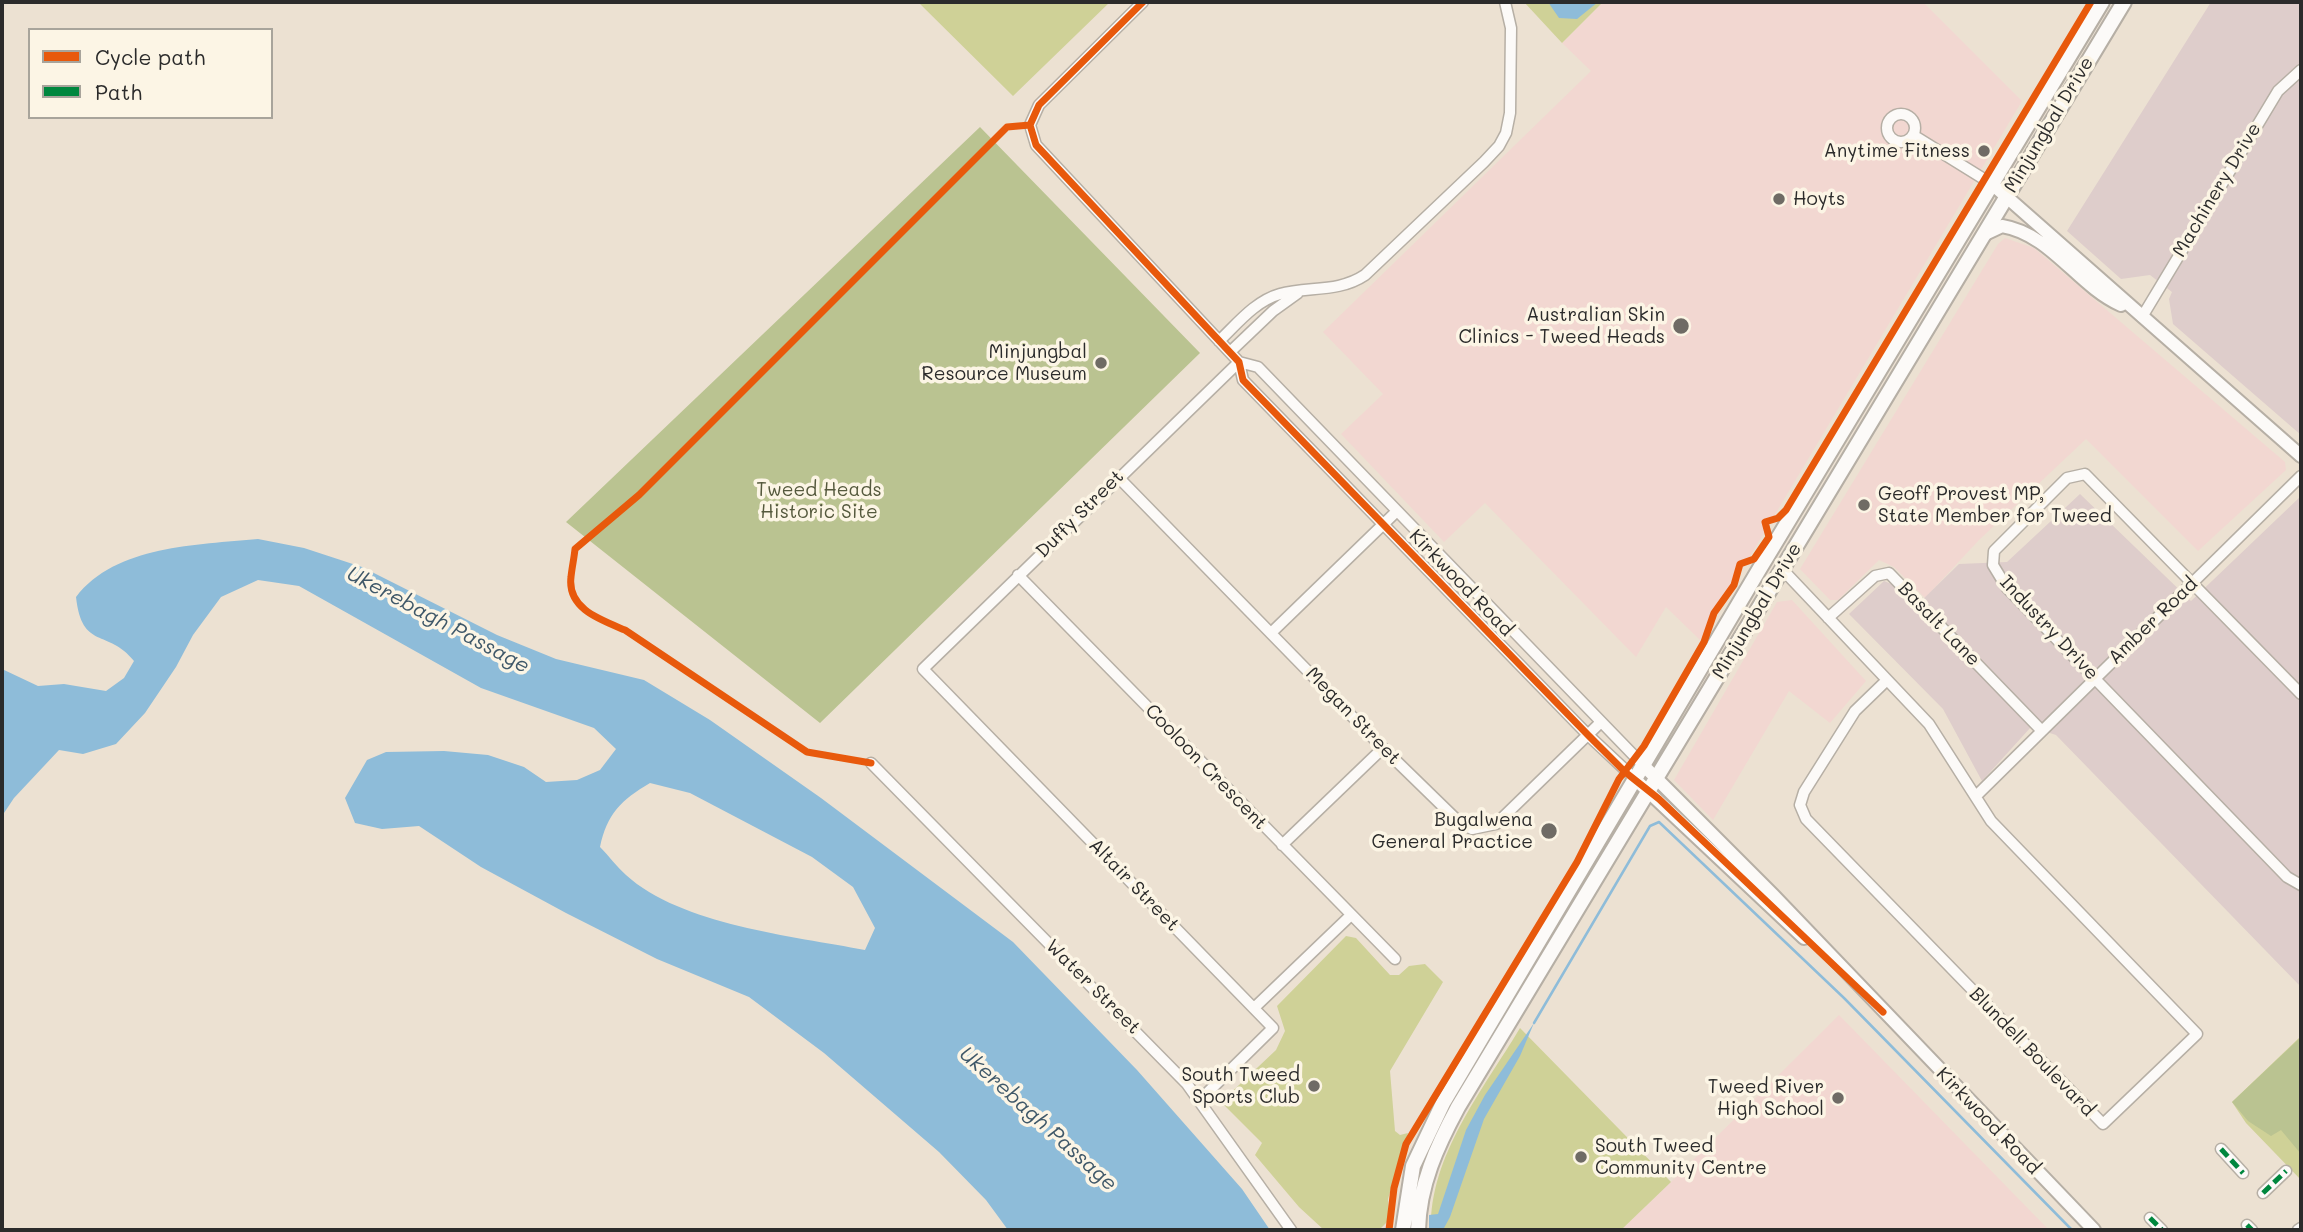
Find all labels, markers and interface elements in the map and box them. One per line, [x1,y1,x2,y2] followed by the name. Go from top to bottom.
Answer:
[28,28,273,119] legend
[95,43,205,70] text: Cycle path
[1999,53,2099,197] street label: Minjungbal Drive
[95,78,142,105] text: Path
[2168,119,2266,261] street label: Machinery Drive
[1824,140,1970,162] place label: Anytime Fitness
[1976,143,1992,159] marker: Anytime Fitness
[1793,188,1845,210] place label: Hoyts
[1771,191,1787,207] marker: Hoyts
[1459,304,1665,348] place label: Australian Skin Clinics - Tweed Heads
[1671,316,1691,336] marker: Australian Skin Clinics - Tweed Heads
[922,341,1087,385] place label: Minjungbal Resource Museum
[1093,355,1109,371] marker: Minjungbal Resource Museum
[1031,465,1129,563] street label: Duffy Street
[756,479,882,523] park label: Tweed Heads Historic Site
[1878,483,2112,527] place label: Geoff Provest MP, State Member for Tweed
[1856,497,1872,513] marker: Geoff Provest MP, State Member for Tweed
[1404,525,1518,641] street label: Kirkwood Road
[1707,539,1807,683] street label: Minjungbal Drive
[342,561,534,679] water label: Ukerebagh Passage
[1995,571,2103,685] street label: Industry Drive
[2104,573,2202,669] street label: Amber Road
[1893,577,1985,671] street label: Basalt Lane
[1301,662,1405,770] street label: Megan Street
[1140,699,1272,835] street label: Cooloon Crescent
[1371,809,1533,853] place label: Bugalwena General Practice
[1539,821,1559,841] marker: Bugalwena General Practice
[1084,834,1184,936] street label: Altair Street
[1041,935,1145,1039] street label: Water Street
[1965,983,2099,1121] street label: Blundell Boulevard
[954,1042,1122,1196] water label: Ukerebagh Passage
[1931,1063,2045,1179] street label: Kirkwood Road
[1182,1064,1300,1108] place label: South Tweed Sports Club
[1708,1076,1824,1120] place label: Tweed River High School
[1306,1078,1322,1094] marker: South Tweed Sports Club
[1830,1090,1846,1106] marker: Tweed River High School
[1595,1135,1767,1179] place label: South Tweed Community Centre
[1573,1149,1589,1165] marker: South Tweed Community Centre

